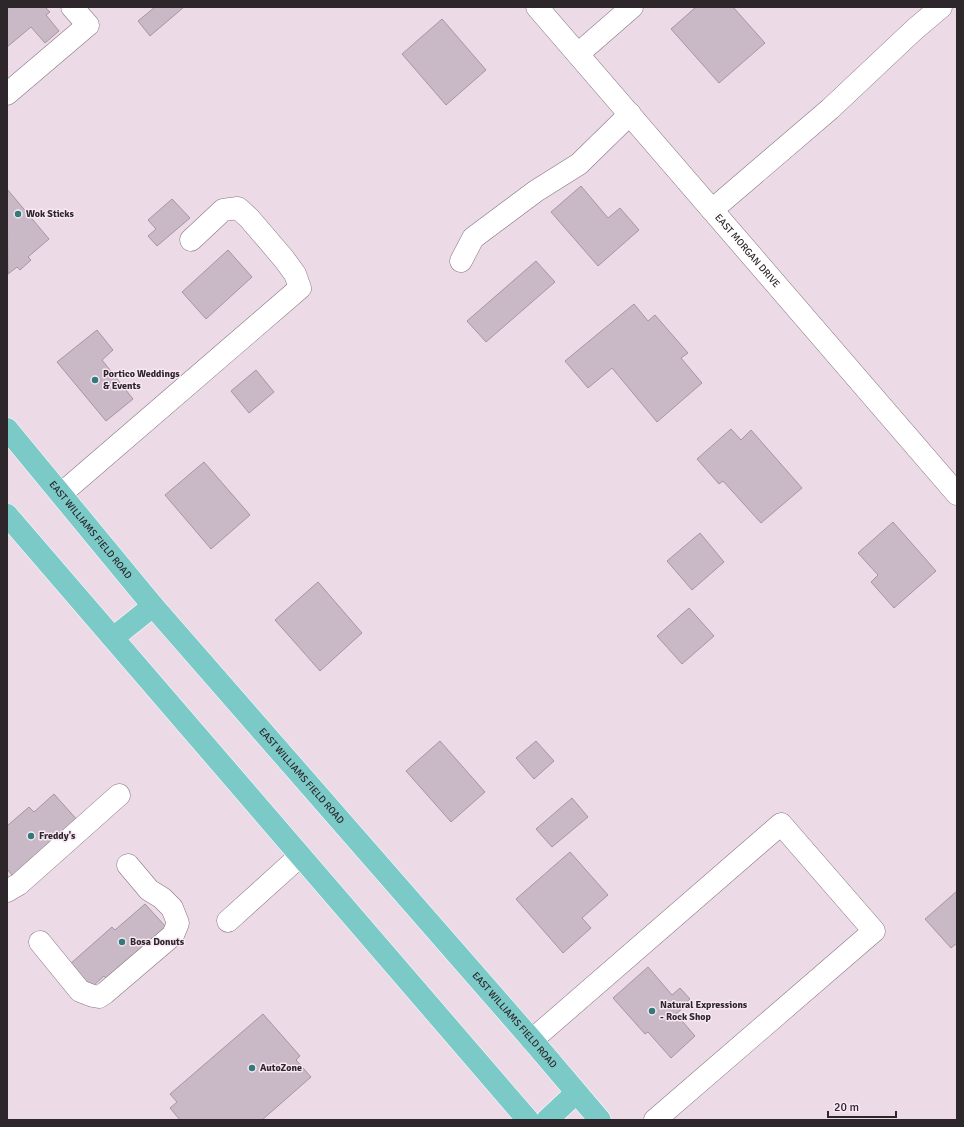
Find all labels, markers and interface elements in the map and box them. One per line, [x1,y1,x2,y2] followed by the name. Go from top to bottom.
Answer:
[26,208,75,220] place label: Wok Sticks
[13,209,23,219] marker: Wok Sticks
[712,212,782,290] street label: EAST MORGAN DRIVE
[103,368,180,392] place label: Portico Weddings & Events
[90,375,100,385] marker: Portico Weddings & Events
[46,479,134,581] street label: EAST WILLIAMS FIELD ROAD
[256,725,346,826] street label: EAST WILLIAMS FIELD ROAD
[39,830,76,842] place label: Freddy's
[26,831,36,841] marker: Freddy's
[130,936,185,948] place label: Bosa Donuts
[117,937,127,947] marker: Bosa Donuts
[469,970,559,1071] street label: EAST WILLIAMS FIELD ROAD
[660,999,748,1023] place label: Natural Expressions - Rock Shop
[647,1006,657,1016] marker: Natural Expressions - Rock Shop
[260,1062,302,1074] place label: AutoZone
[247,1063,257,1073] marker: AutoZone
[828,1093,896,1119] scale bar
[834,1100,859,1115] text: 20 m

